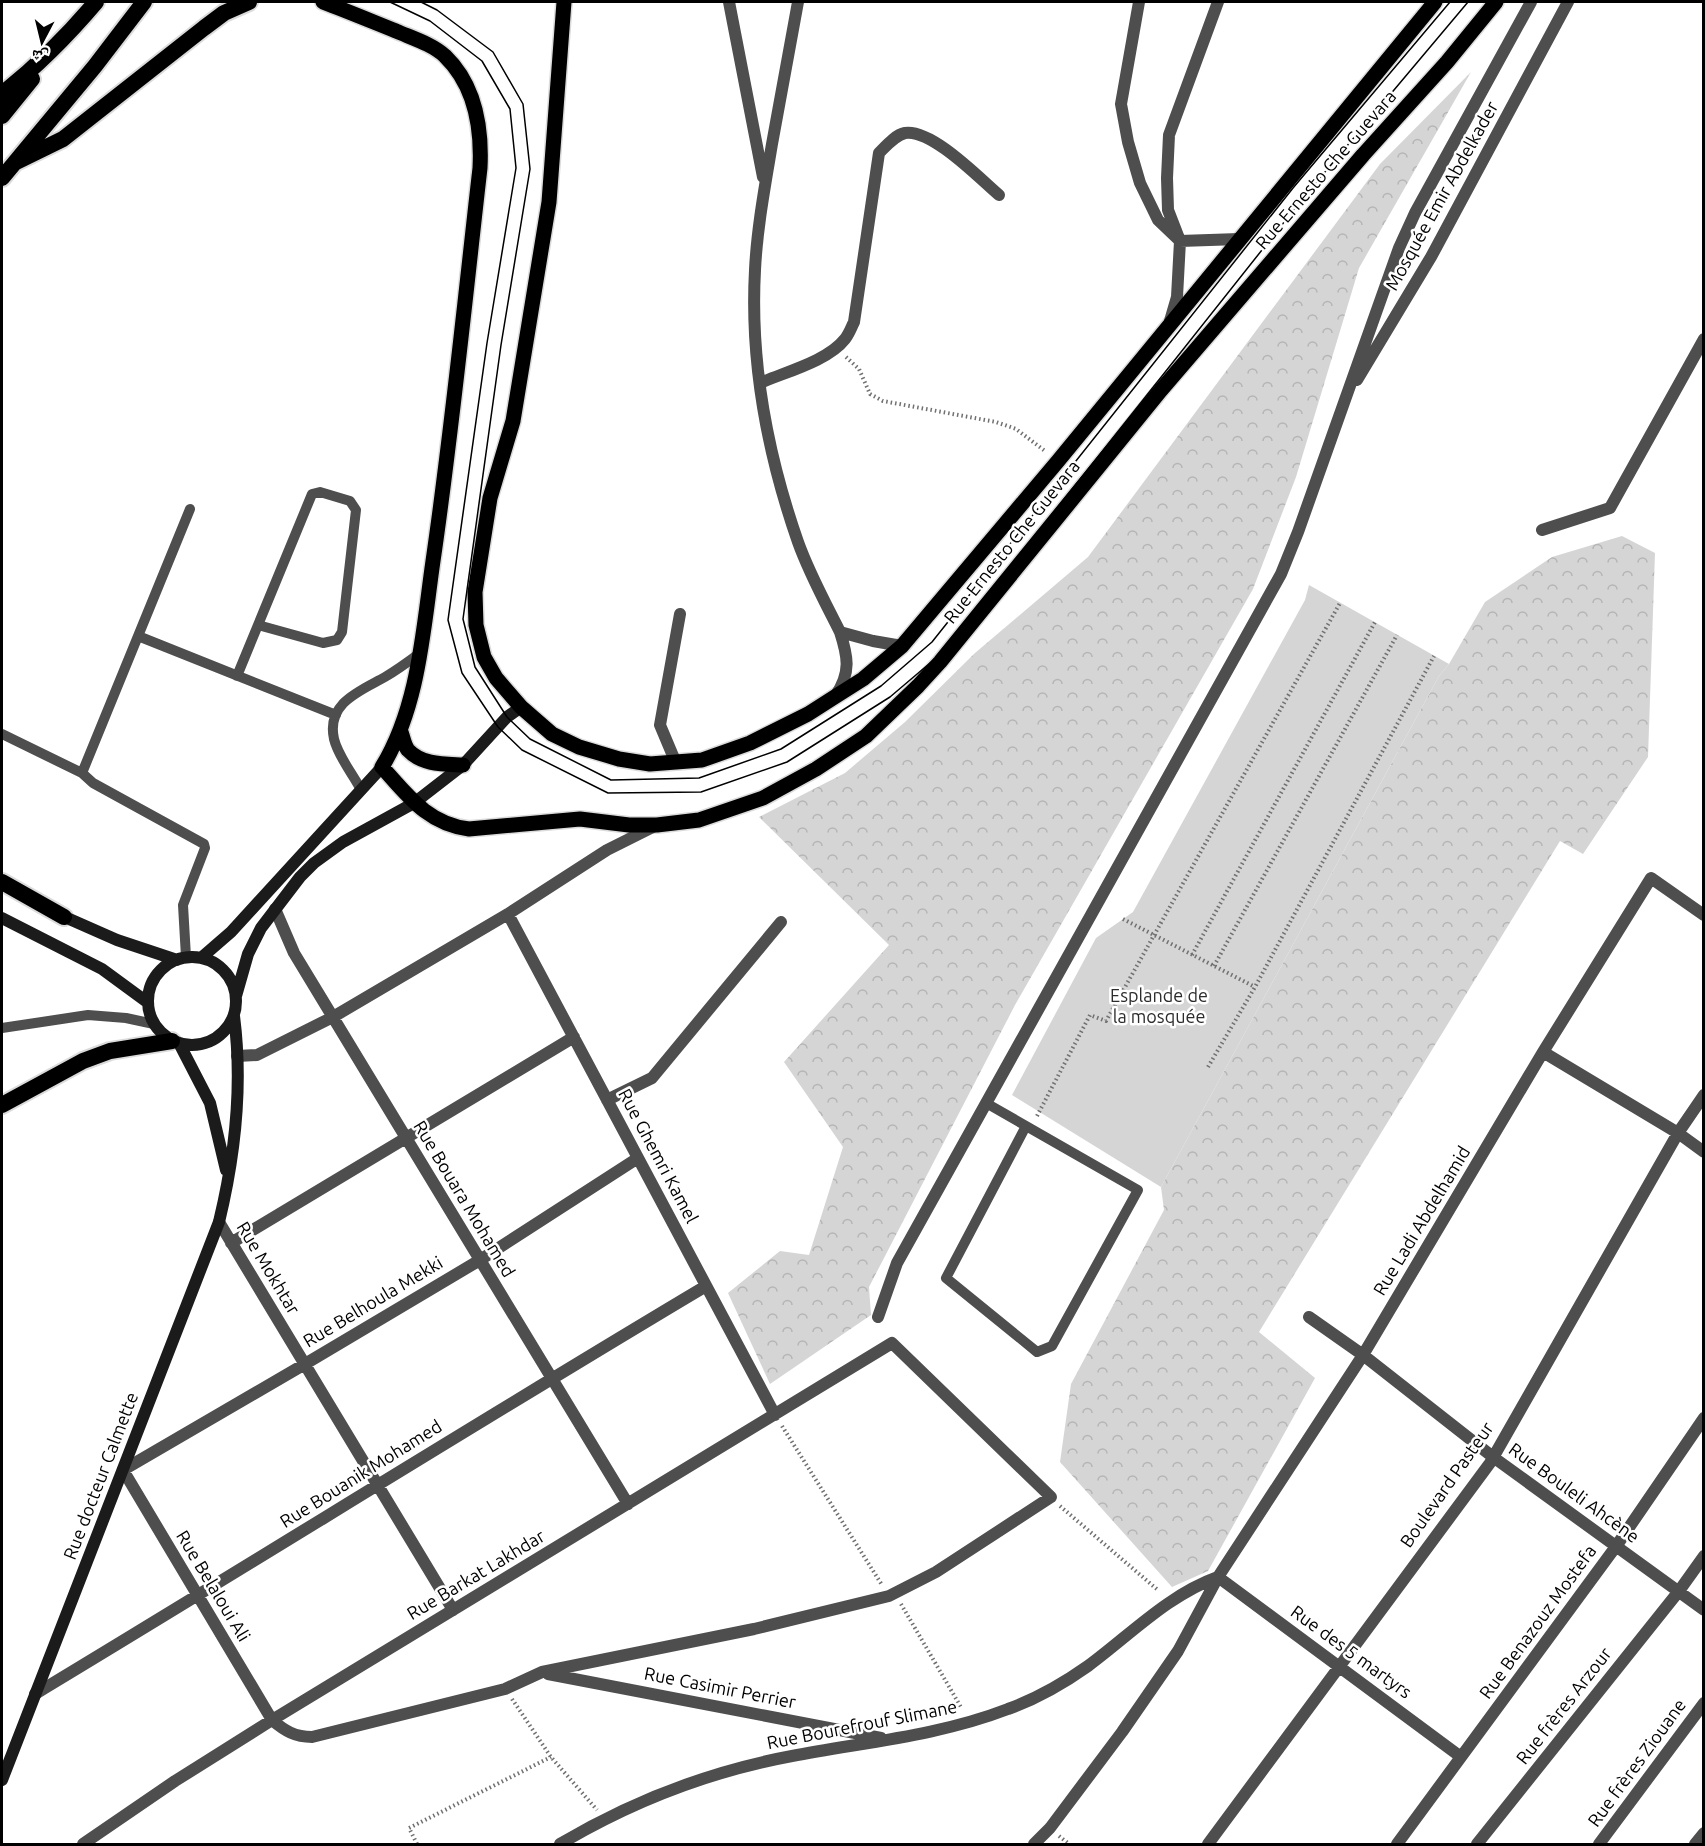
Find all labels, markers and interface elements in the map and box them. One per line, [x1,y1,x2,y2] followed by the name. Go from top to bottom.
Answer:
[12,12,72,72] north arrow
[31,46,50,67] text: ش
[1251,86,1400,253] street label: Rue Ernesto Che Guevara
[1381,97,1502,293] street label: Mosquée Emir Abdelkader
[939,456,1083,627] street label: Rue Ernesto Che Guevara
[1110,985,1208,1026] park label: Esplande de la mosquée
[615,1085,703,1226] street label: Rue Ghemri Kamel
[410,1117,520,1280] street label: Rue Bouara Mohamed
[1369,1142,1474,1299] street label: Rue Ladi Abdelhamid
[233,1218,304,1317] street label: Rue Mokhtar
[299,1252,446,1351] street label: Rue Belhoula Mekki
[59,1389,141,1562] street label: Rue docteur Calmette
[276,1415,445,1531] street label: Rue Bouanik Mohamed
[1396,1418,1497,1551] street label: Boulevard Pasteur
[1506,1438,1644,1546] street label: Rue Bouleli Ahcène
[403,1525,548,1623] street label: Rue Barkat Lakhdar
[173,1526,255,1645] street label: Rue Belaloui Ali
[1475,1541,1600,1702] street label: Rue Benazouz Mostefa
[1287,1601,1416,1702] street label: Rue des 5 martyrs
[1512,1643,1615,1768] street label: Rue frères Arzour
[643,1663,798,1712] street label: Rue Casimir Perrier
[1583,1695,1689,1830] street label: Rue frères Ziouane
[765,1696,959,1752] street label: Rue Bourefrouf Slimane

